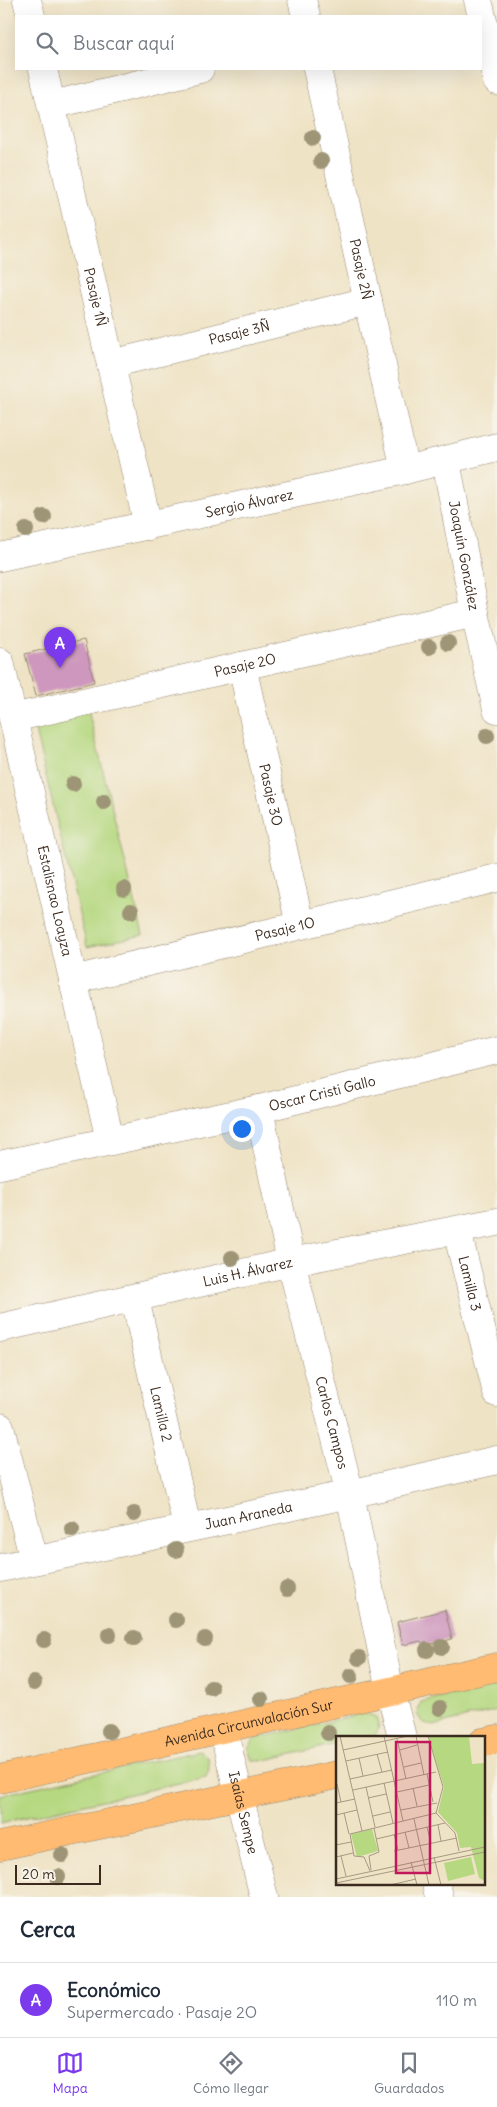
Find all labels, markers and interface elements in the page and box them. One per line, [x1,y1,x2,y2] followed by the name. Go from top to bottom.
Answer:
[15,15,482,70] search box
[33,29,61,57] icon: search
[73,31,174,55] text: Buscar aquí
[346,237,376,301] street label: Pasaje 2Ñ
[80,266,111,328] street label: Pasaje 1Ñ
[207,316,272,349] street label: Pasaje 3Ñ
[204,485,295,522] street label: Sergio Álvarez
[445,499,483,612] street label: Joaquín González
[44,627,76,668] pin: A
[212,649,278,681] street label: Pasaje 2O
[255,762,287,828] street label: Pasaje 3O
[33,844,76,958] street label: Estalisnao Loayza
[253,913,317,945] street label: Pasaje 1O
[267,1071,377,1115] street label: Oscar Cristi Gallo
[229,1116,255,1142] your location
[201,1253,294,1291] street label: Luis H. Álvarez
[454,1254,485,1313] street label: Lamilla 3
[311,1374,352,1471] street label: Carlos Campos
[146,1385,176,1444] street label: Lamilla 2
[203,1497,294,1533] street label: Juan Araneda
[163,1695,335,1751] street label: Avenida Circunvalación Sur
[336,1736,484,1884] inset map
[225,1769,262,1856] street label: Isaías Sempe
[15,1862,101,1885] scale bar
[22,1865,55,1883] text: 20 m
[20,1916,75,1943] text: Cerca
[67,1978,161,2002] text: Económico
[31,1990,41,2010] text: A
[436,1990,477,2010] text: 110 m
[67,2002,257,2022] text: Supermercado · Pasaje 2O
[53,2049,88,2097] tab: Mapa
[193,2049,269,2097] tab: Cómo llegar
[374,2049,444,2097] tab: Guardados

